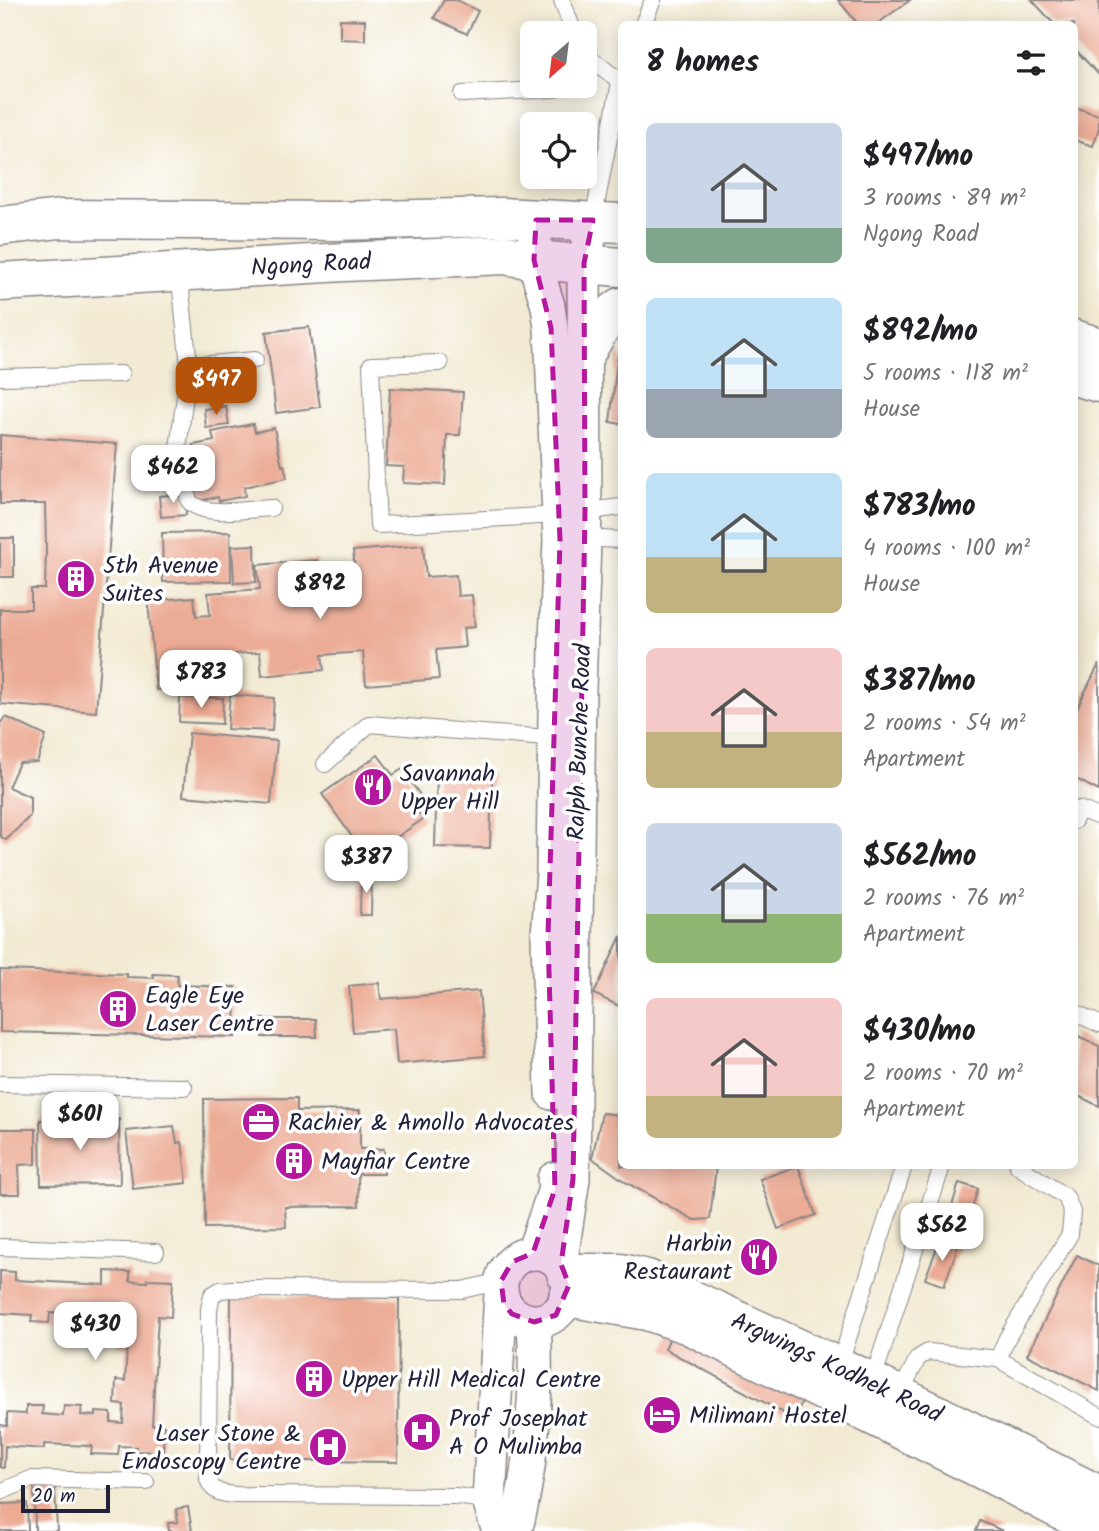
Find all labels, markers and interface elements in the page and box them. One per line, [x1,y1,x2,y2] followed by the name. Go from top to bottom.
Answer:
[520,21,597,98] north arrow
[520,21,597,189] map controls
[646,39,759,87] text: 8 homes
[1012,44,1050,82] icon: filters
[520,112,597,189] button: locate
[863,133,973,181] text: $497/mo
[702,151,786,235] icon: home
[863,181,1026,217] text: 3 rooms · 89 m²
[863,217,978,253] text: Ngong Road
[250,243,373,288] street label: Ngong Road
[863,308,978,356] text: $892/mo
[702,326,786,410] icon: home
[863,356,1028,392] text: 5 rooms · 118 m²
[175,358,257,417] pin: $497
[192,362,240,398] text: $497
[863,392,920,428] text: House
[132,446,214,505] pin: $462
[147,450,199,486] text: $462
[863,483,976,531] text: $783/mo
[702,501,786,585] icon: home
[863,531,1030,567] text: 4 rooms · 100 m²
[103,547,219,614] place label: 5th Avenue Suites
[55,558,97,600] building icon: 5th Avenue Suites
[279,562,361,621] pin: $892
[294,566,346,602] text: $892
[863,567,920,603] text: House
[558,642,603,841] street label: Ralph Bunche Road
[160,650,242,710] pin: $783
[176,655,226,691] text: $783
[863,658,976,706] text: $387/mo
[702,676,786,760] icon: home
[863,706,1026,742] text: 2 rooms · 54 m²
[863,742,965,778] text: Apartment
[400,755,499,822] place label: Savannah Upper Hill
[352,766,394,808] restaurant icon: Savannah Upper Hill
[863,833,976,881] text: $562/mo
[325,836,407,895] pin: $387
[341,840,391,876] text: $387
[702,851,786,935] icon: home
[863,881,1024,917] text: 2 rooms · 76 m²
[863,917,965,953] text: Apartment
[145,977,274,1044] place label: Eagle Eye Laser Centre
[97,988,139,1030] building icon: Eagle Eye Laser Centre
[863,1008,976,1056] text: $430/mo
[702,1026,786,1110] icon: home
[863,1056,1023,1092] text: 2 rooms · 70 m²
[39,1092,121,1152] pin: $601
[863,1092,965,1128] text: Apartment
[58,1097,102,1133] text: $601
[240,1101,282,1143] office icon: Rachier & Amollo Advocates
[288,1104,574,1143] place label: Rachier & Amollo Advocates
[273,1140,315,1182] building icon: Mayfiar Centre
[321,1143,470,1182] place label: Mayfiar Centre
[901,1204,983,1263] pin: $562
[916,1208,968,1244] text: $562
[624,1225,733,1292] place label: Harbin Restaurant
[738,1236,780,1278] restaurant icon: Harbin Restaurant
[54,1302,136,1362] pin: $430
[724,1302,950,1435] street label: Argwings Kodhek Road
[70,1307,120,1343] text: $430
[293,1358,335,1400] building icon: Upper Hill Medical Centre
[341,1361,601,1400] place label: Upper Hill Medical Centre
[641,1394,683,1436] hotel icon: Milimani Hostel
[689,1397,847,1436] place label: Milimani Hostel
[449,1400,588,1467] place label: Prof Josephat A O Mulimba
[401,1411,443,1453] hospital icon: Prof Josephat A O Mulimba
[121,1415,301,1482] place label: Laser Stone & Endoscopy Centre
[307,1426,349,1468] hospital icon: Laser Stone & Endoscopy Centre
[21,1482,110,1514] scale bar
[32,1482,75,1512] text: 20 m

